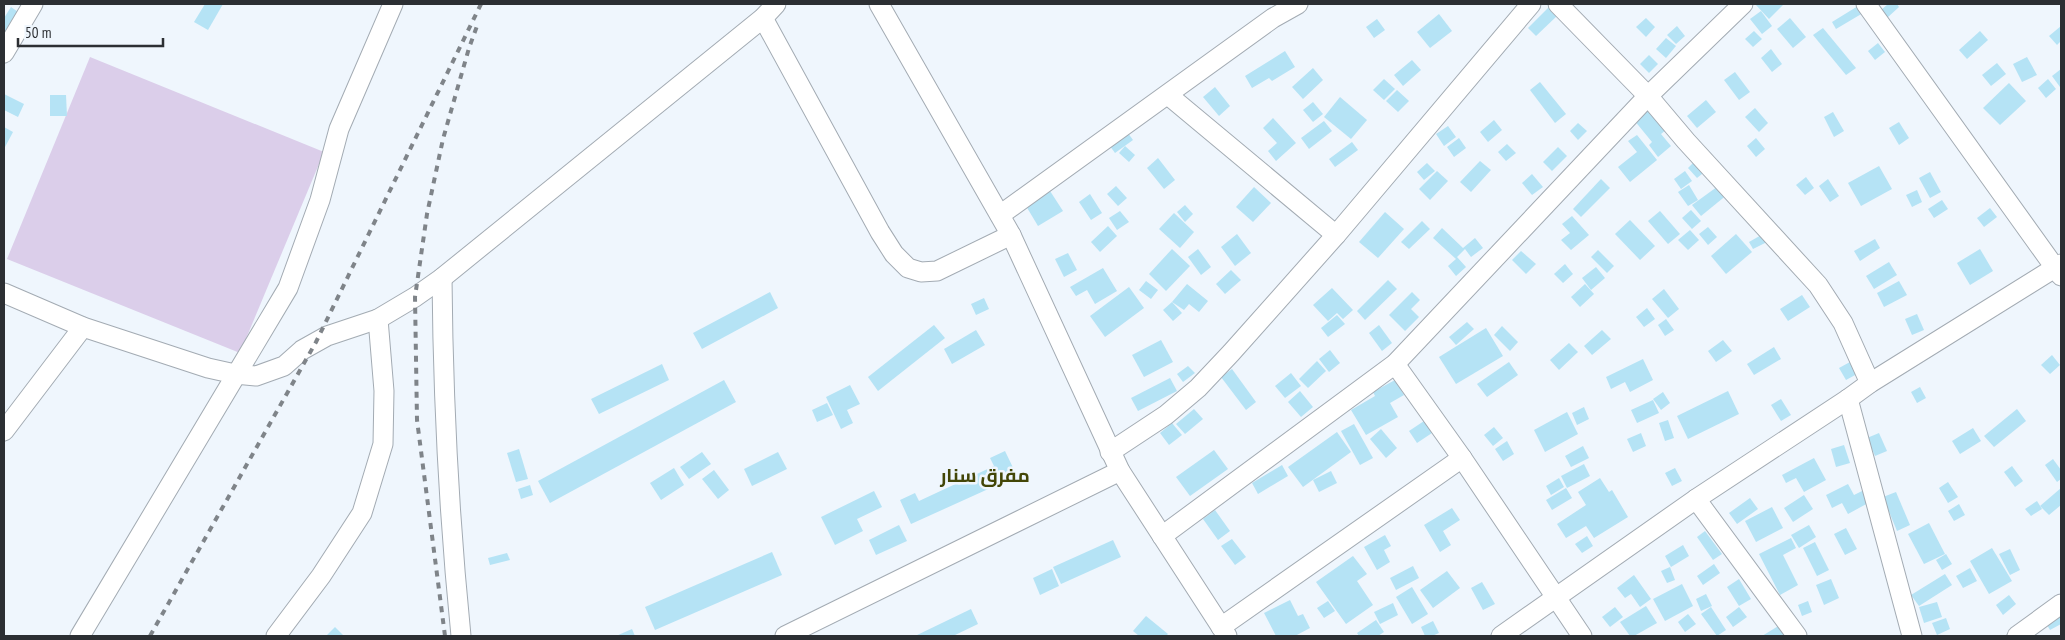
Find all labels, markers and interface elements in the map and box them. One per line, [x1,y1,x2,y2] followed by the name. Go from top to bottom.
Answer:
[18,15,162,47] scale bar
[25,23,51,42] text: 50 m
[939,463,1030,487] district label: مفرق سنار

